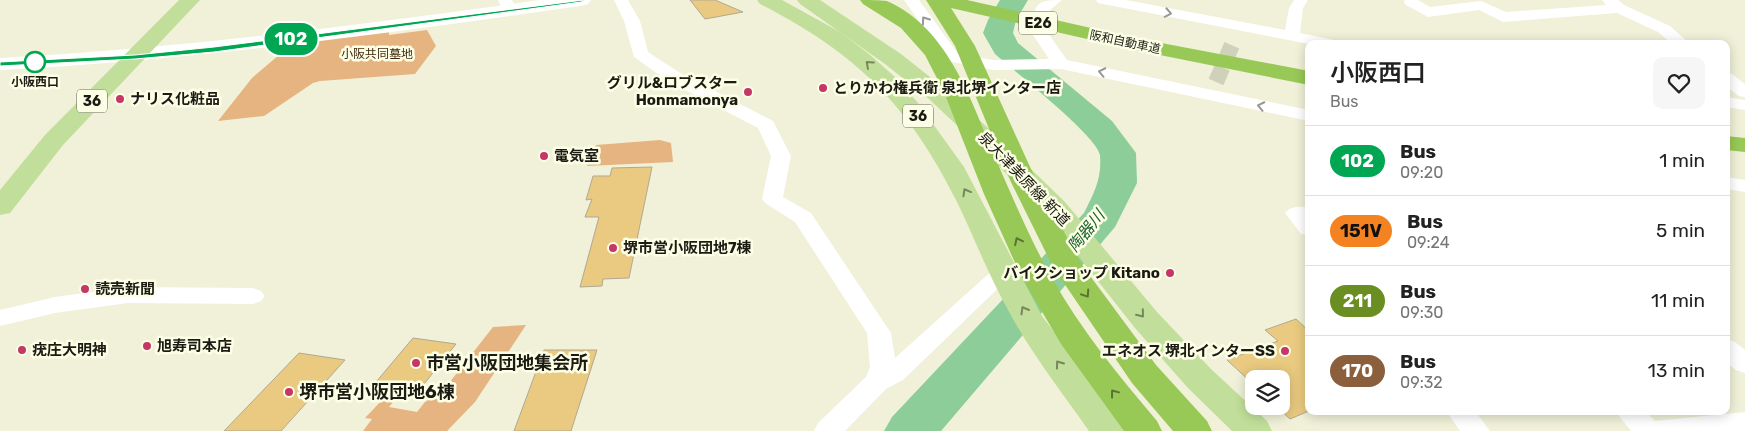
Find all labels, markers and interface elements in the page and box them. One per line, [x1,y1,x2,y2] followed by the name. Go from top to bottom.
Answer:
[1164,7,1172,17] one-way arrow
[1019,12,1057,34] road number: E26
[923,17,931,26] one-way arrow
[262,23,320,55] line badge: 102
[275,28,307,50] text: 102
[1088,28,1162,56] street label: 阪和自動車道
[341,47,413,61] park label: 小阪共同墓地
[24,51,46,73] marker: 小阪西口
[1653,57,1705,109] button: heart
[1330,59,1426,87] text: 小阪西口
[865,61,874,70] one-way arrow
[1098,68,1107,78] one-way arrow
[607,74,738,109] place label: グリル&ロブスター Honmamonya
[11,75,59,89] place label: 小阪西口
[833,79,1061,97] place label: とりかわ権兵衛 泉北堺インター店
[817,82,829,94] marker: とりかわ権兵衛 泉北堺インター店
[742,86,754,98] marker: グリル&ロブスター Honmamonya
[77,90,107,112] road number: 36
[130,90,220,108] place label: ナリス化粧品
[1330,92,1358,111] text: Bus
[114,93,126,105] marker: ナリス化粧品
[1257,102,1265,112] one-way arrow
[903,104,933,128] road number: 36
[975,128,1073,230] street label: 泉大津美原線 新道
[1400,140,1436,163] text: Bus
[554,147,599,165] place label: 電気室
[1659,149,1705,172] text: 1 min
[538,150,550,162] marker: 電気室
[1341,150,1374,172] text: 102
[1400,163,1443,182] text: 09:20
[962,189,972,198] one-way arrow
[1064,205,1110,256] water label: 陶器川
[1407,210,1443,233] text: Bus
[1656,219,1705,242] text: 5 min
[1340,220,1382,242] text: 151V
[1407,233,1450,252] text: 09:24
[1014,237,1024,246] one-way arrow
[623,239,752,257] place label: 堺市営小阪団地7棟
[607,242,619,254] marker: 堺市営小阪団地7棟
[1003,264,1160,282] place label: バイクショップ Kitano
[1164,267,1176,279] marker: バイクショップ Kitano
[95,280,155,298] place label: 読売新聞
[1400,280,1436,303] text: Bus
[79,283,91,295] marker: 読売新聞
[1080,288,1089,297] one-way arrow
[1651,289,1705,312] text: 11 min
[1343,290,1372,312] text: 211
[1400,303,1444,322] text: 09:30
[1020,306,1030,315] one-way arrow
[1135,308,1144,317] one-way arrow
[157,337,232,355] place label: 旭寿司本店
[141,340,153,352] marker: 旭寿司本店
[32,341,107,359] place label: 疣庄大明神
[1102,342,1275,360] place label: エネオス 堺北インターSS
[16,344,28,356] marker: 疣庄大明神
[1279,345,1291,357] marker: エネオス 堺北インターSS
[1400,350,1436,373] text: Bus
[426,352,588,374] place label: 市営小阪団地集会所
[410,357,422,369] marker: 市営小阪団地集会所
[1648,359,1705,382] text: 13 min
[1056,360,1065,370] one-way arrow
[1342,360,1373,382] text: 170
[1245,370,1290,415] map controls
[1245,370,1290,415] button: layers
[1400,373,1443,392] text: 09:32
[299,381,455,403] place label: 堺市営小阪団地6棟
[283,386,295,398] marker: 堺市営小阪団地6棟
[1111,390,1119,399] one-way arrow

